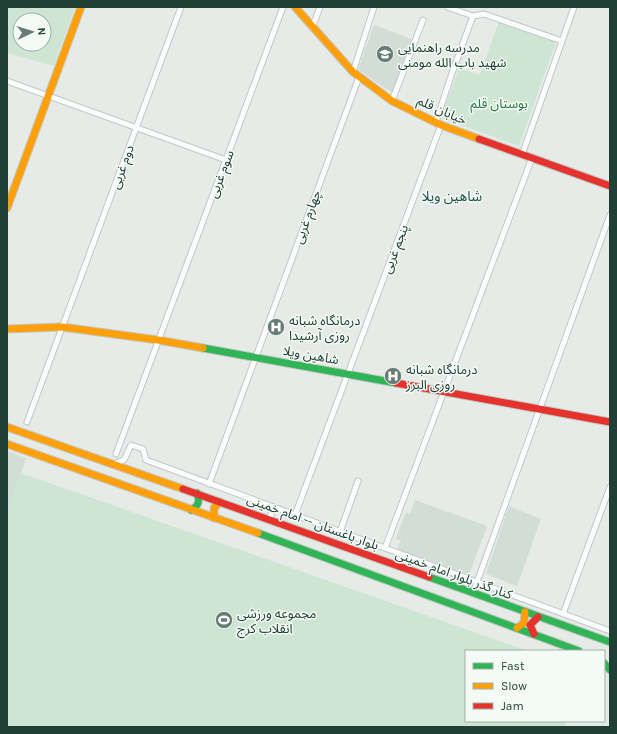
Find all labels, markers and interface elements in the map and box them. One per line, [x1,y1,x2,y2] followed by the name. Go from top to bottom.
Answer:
[12,12,52,52] north arrow
[35,27,48,36] text: N
[398,40,507,71] place label: مدرسه راهنمایی شهید باب الله مومنی
[375,44,395,64] school or university icon: مدرسه راهنمایی شهید باب الله مومنی
[414,92,469,130] street label: خیابان قلم
[470,96,528,114] park label: بوستان قلم
[107,143,139,192] street label: دوم غربی
[205,148,239,201] street label: سوم غربی
[290,188,326,247] street label: چهارم غربی
[422,188,482,205] district label: شاهین ویلا
[379,222,414,277] street label: پنجم غربی
[289,313,361,344] place label: درمانگاه شبانه روزی آرشیدا
[266,317,286,337] hospital icon: درمانگاه شبانه روزی آرشیدا
[282,343,340,368] street label: شاهین ویلا
[405,362,478,393] place label: درمانگاه شبانه روزی البرز
[383,366,403,386] hospital icon: درمانگاه شبانه روزی البرز
[244,491,381,555] street label: بلوار باغستان -- امام خمینی
[393,546,515,604] street label: کنار گذر بلوار امام خمینی
[237,606,317,639] place label: مجموعه ورزشی انقلاب کرج
[214,610,234,630] sports icon: مجموعه ورزشی انقلاب کرج
[465,650,605,722] legend
[501,659,525,673] text: Fast
[501,679,527,693] text: Slow
[501,699,524,713] text: Jam

